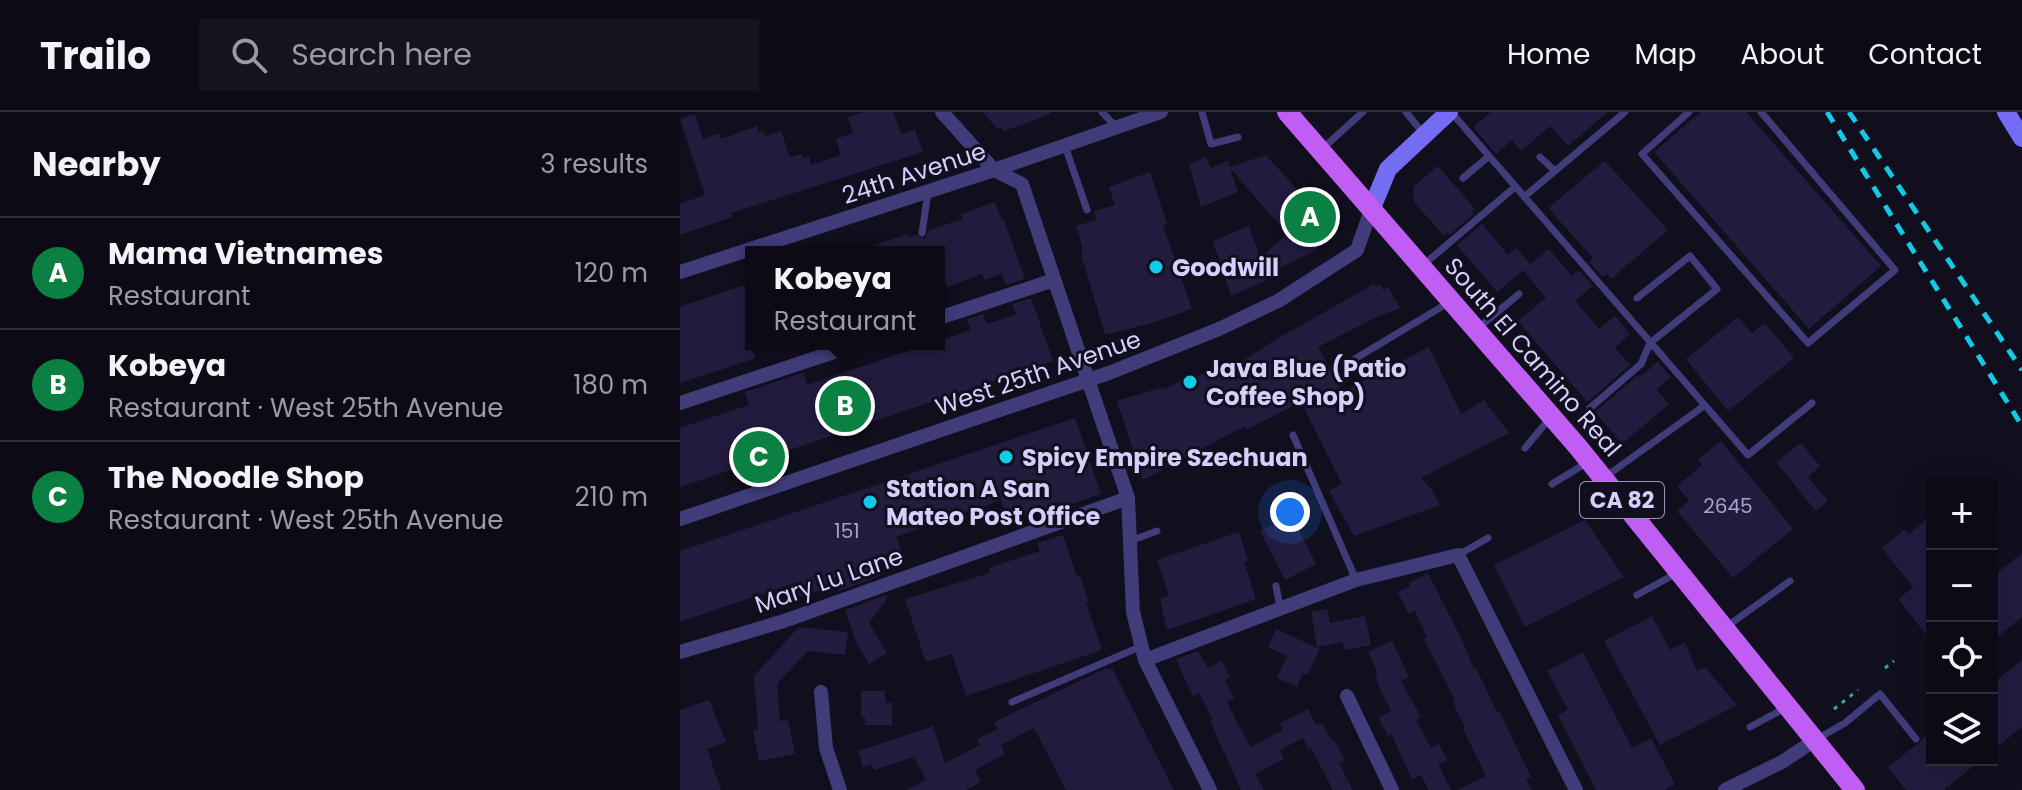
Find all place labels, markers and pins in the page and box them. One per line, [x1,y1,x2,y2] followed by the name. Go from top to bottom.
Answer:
[1284,187,1336,247] pin: A
[1172,251,1279,284] place label: Goodwill
[1147,258,1165,276] marker: Goodwill
[1206,352,1406,413] place label: Java Blue (Patio Coffee Shop)
[1181,373,1199,391] marker: Java Blue (Patio Coffee Shop)
[819,376,871,436] pin: B
[733,427,785,487] pin: C
[1022,441,1308,474] place label: Spicy Empire Szechuan
[997,448,1015,466] marker: Spicy Empire Szechuan
[886,472,1100,533] place label: Station A San Mateo Post Office
[861,493,879,511] marker: Station A San Mateo Post Office

